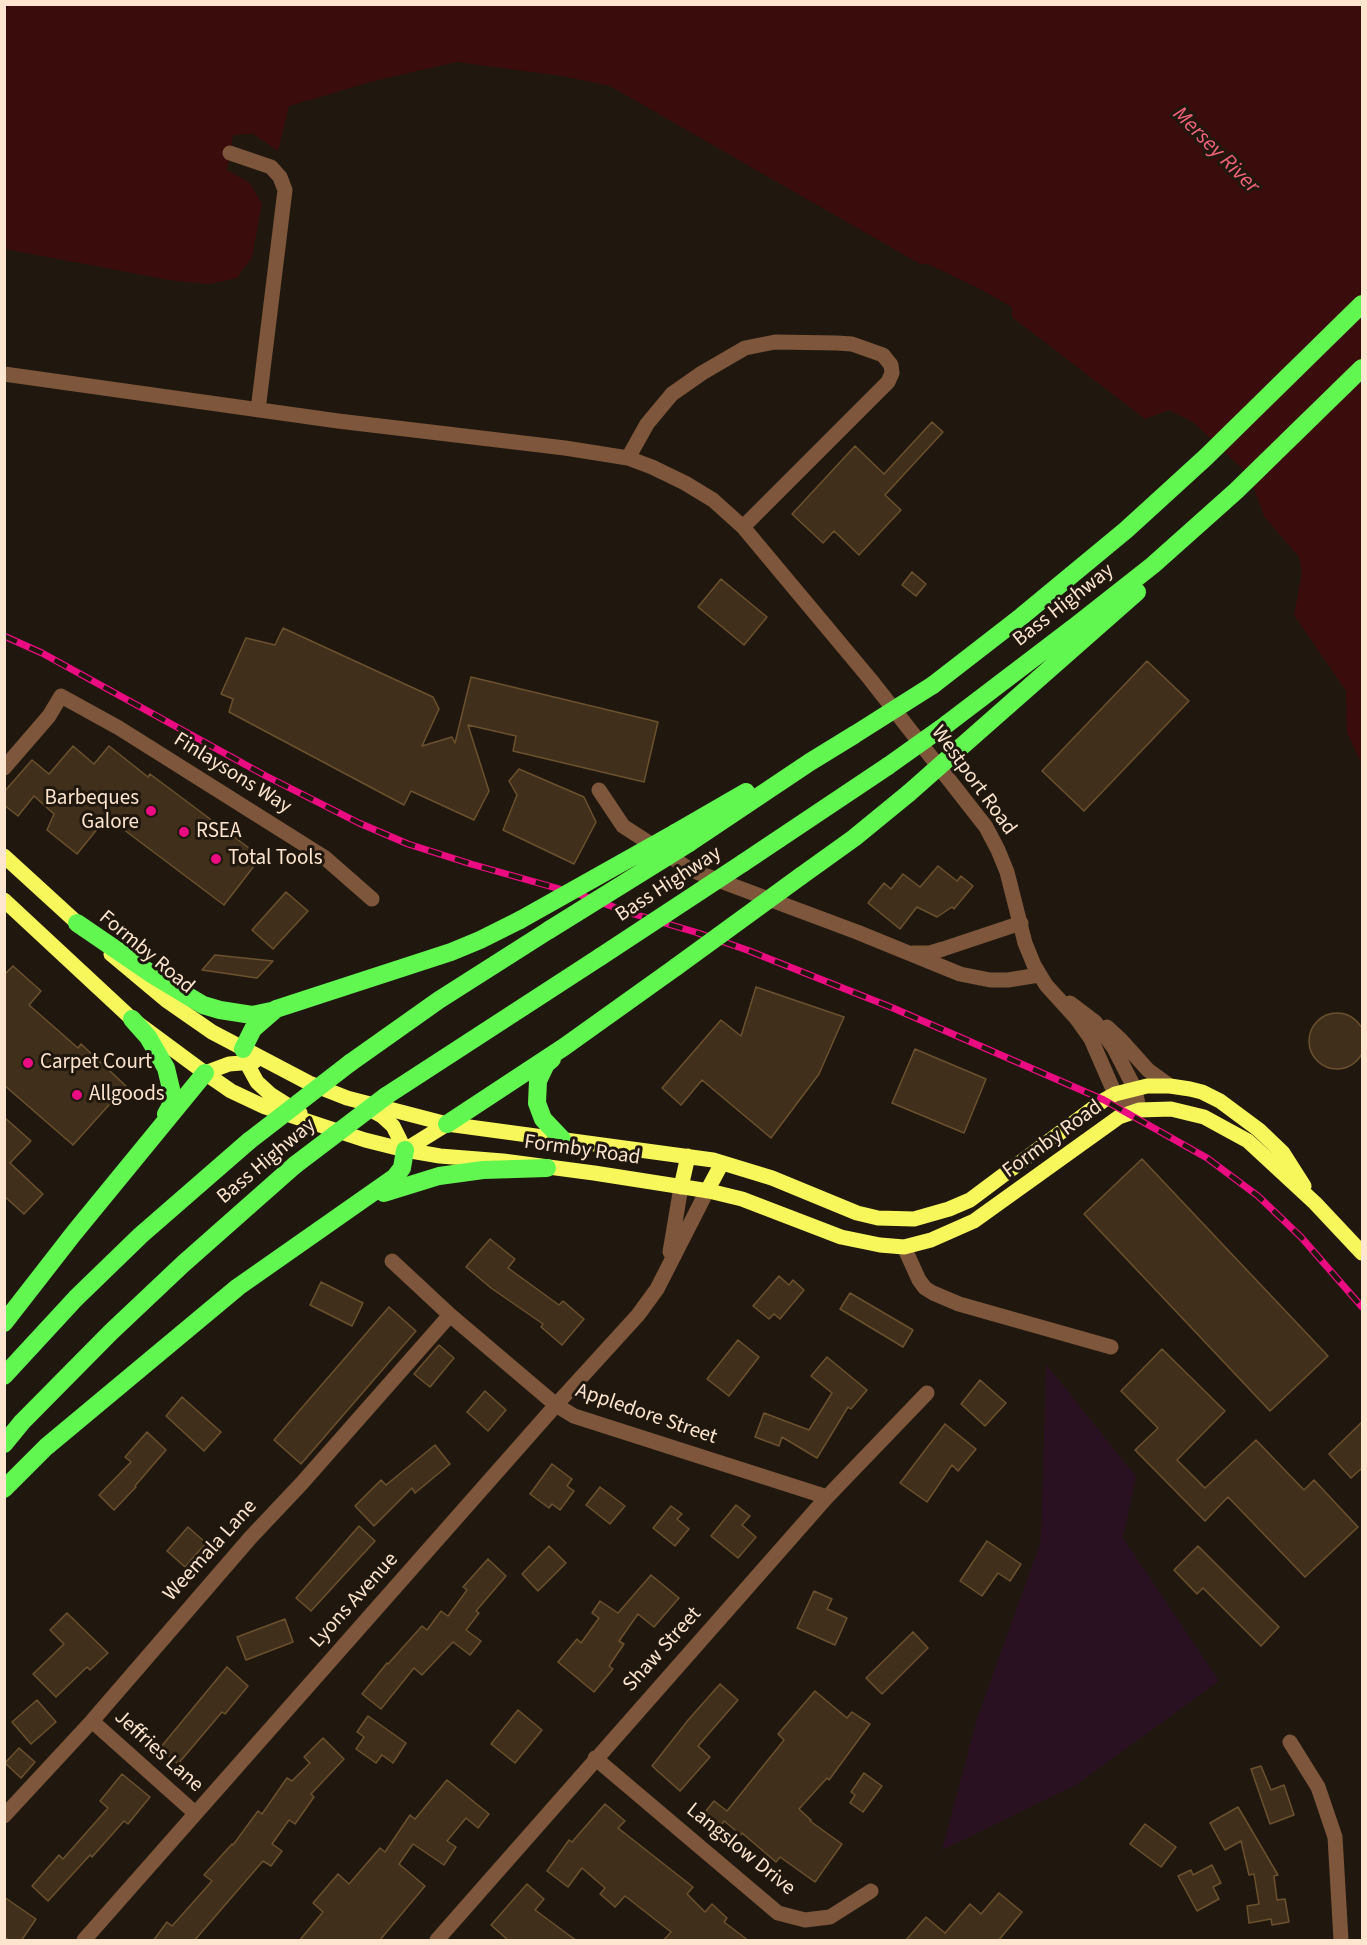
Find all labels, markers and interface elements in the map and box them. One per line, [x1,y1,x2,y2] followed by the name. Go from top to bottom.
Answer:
[1166,102,1264,200] water label: Mersey River
[1009,559,1119,653] street label: Bass Highway
[925,721,1021,841] street label: Westport Road
[169,728,295,820] street label: Finlaysons Way
[44,786,139,836] place label: Barbeques Galore
[144,804,158,818] marker: Barbeques Galore
[196,819,241,845] place label: RSEA
[177,825,191,839] marker: RSEA
[611,842,727,928] street label: Bass Highway
[228,846,322,872] place label: Total Tools
[209,852,223,866] marker: Total Tools
[93,906,199,1000] street label: Formby Road
[40,1050,152,1076] place label: Carpet Court
[21,1056,35,1070] marker: Carpet Court
[89,1082,165,1108] place label: Allgoods
[70,1088,84,1102] marker: Allgoods
[998,1095,1108,1185] street label: Formby Road
[213,1113,321,1211] street label: Bass Highway
[522,1130,642,1172] street label: Formby Road
[572,1379,720,1451] street label: Appledore Street
[159,1495,263,1607] street label: Weemala Lane
[306,1548,404,1654] street label: Lyons Avenue
[618,1603,708,1697] street label: Shaw Street
[108,1705,208,1799] street label: Jeffries Lane
[680,1798,800,1902] street label: Langslow Drive

